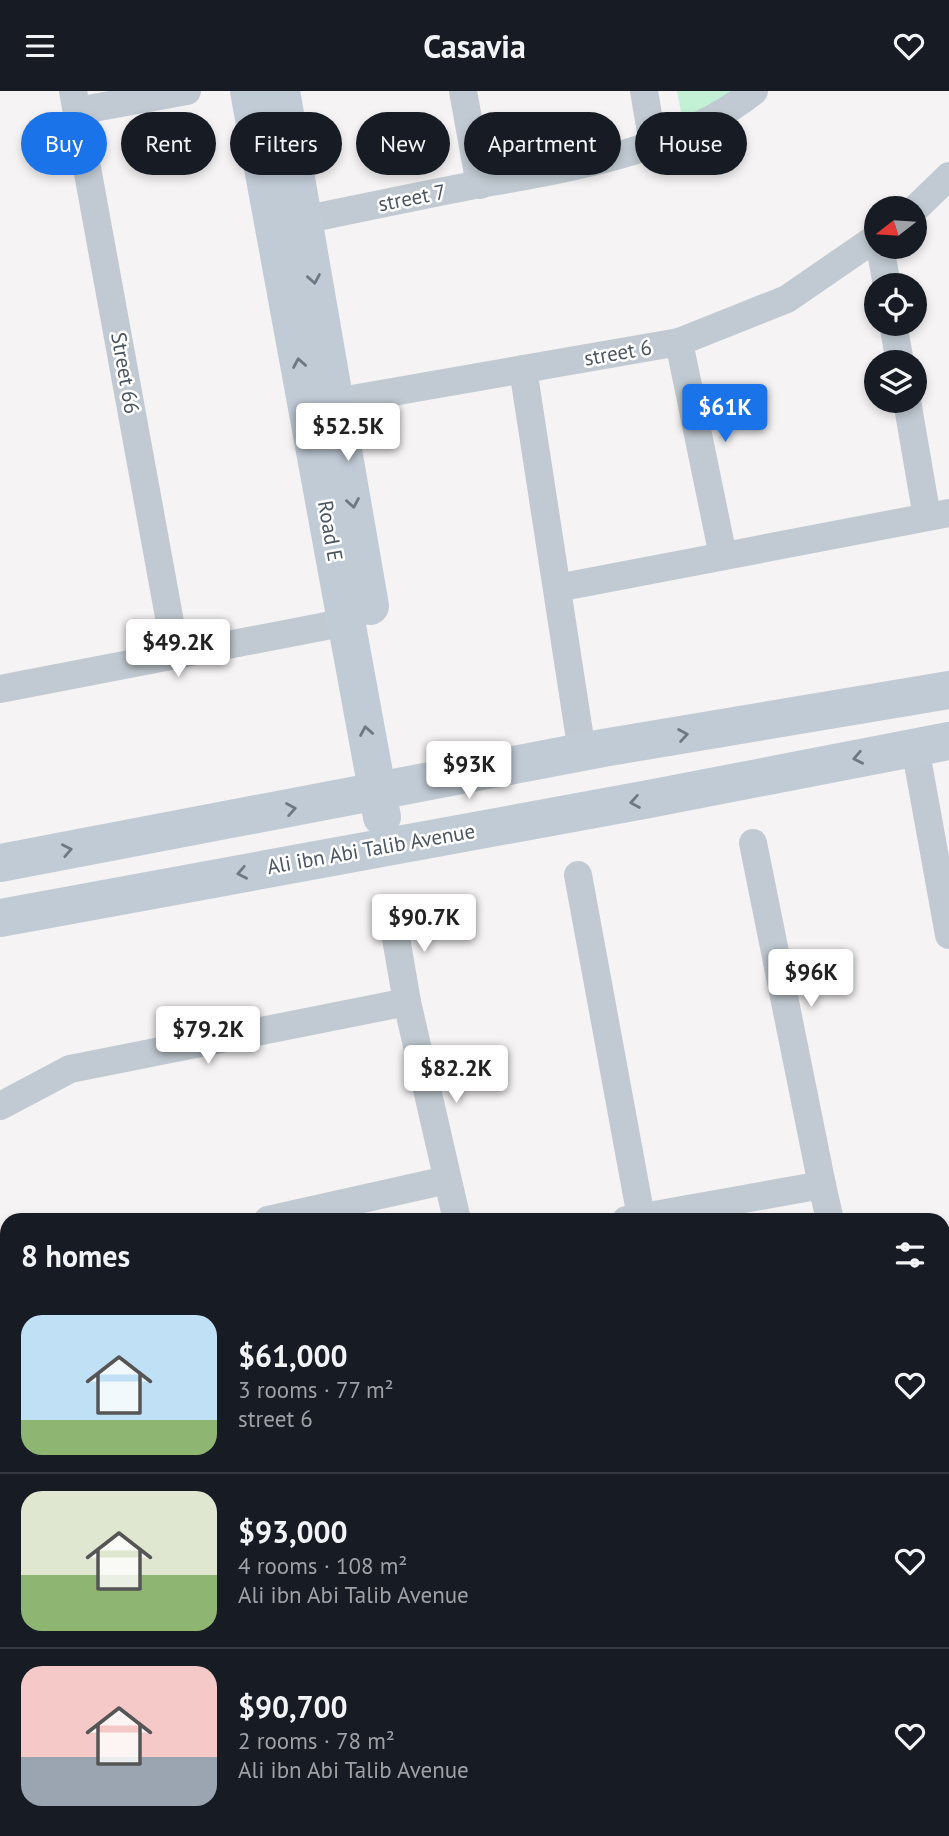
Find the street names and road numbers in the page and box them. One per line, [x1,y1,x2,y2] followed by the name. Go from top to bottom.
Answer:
[376,178,448,217] street label: street 7
[105,330,146,416] street label: Street 66
[582,333,654,372] street label: street 6
[312,498,349,563] street label: Road E
[265,817,477,880] street label: Ali ibn Abi Talib Avenue

